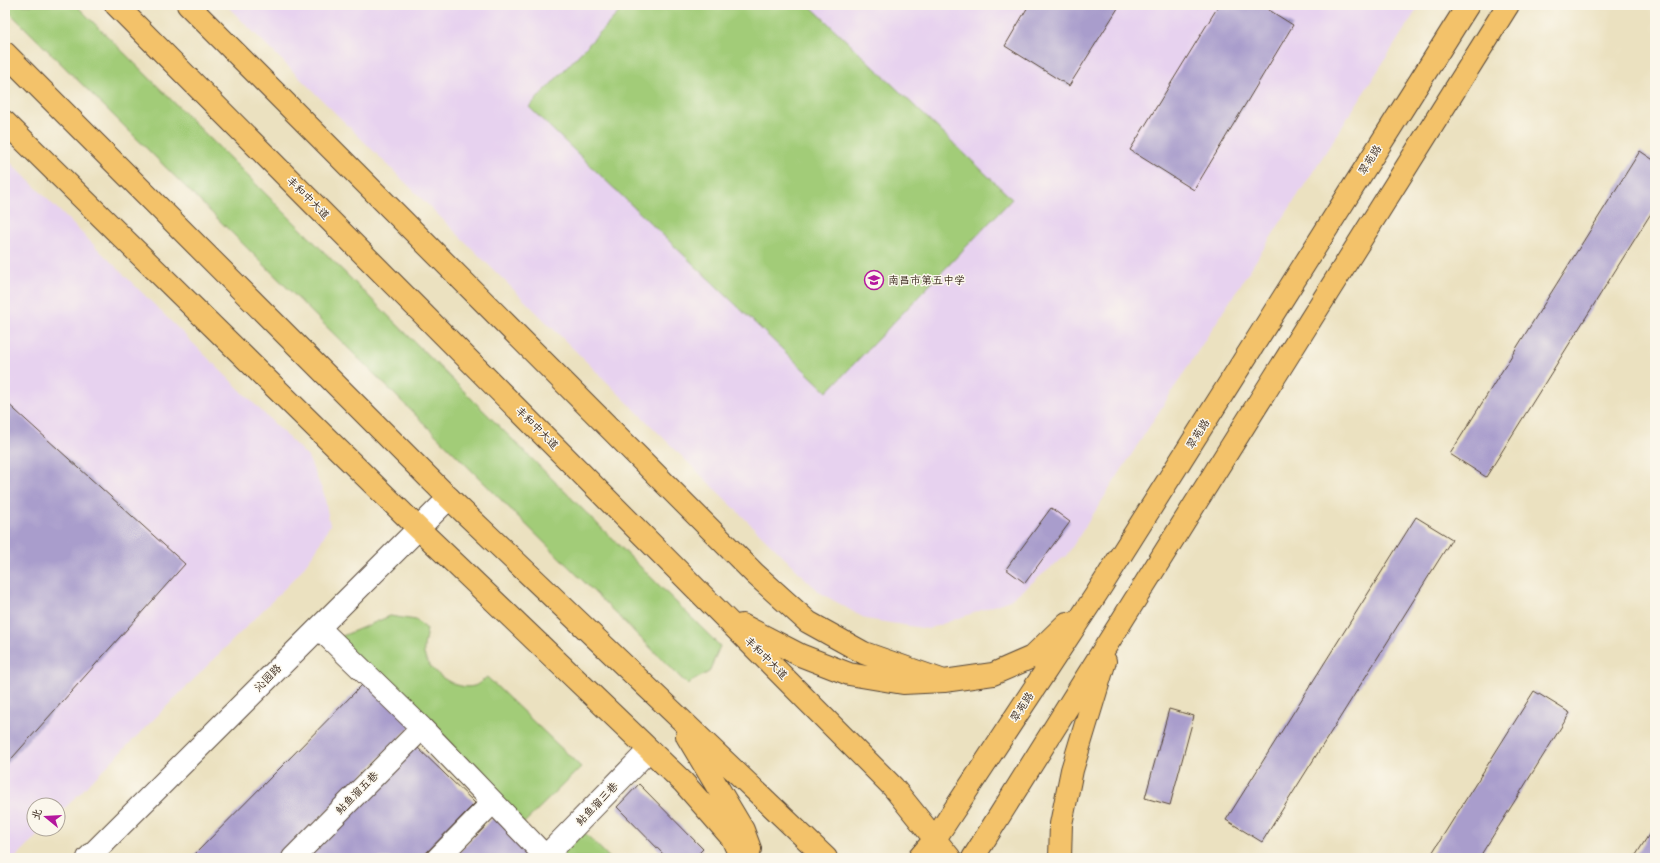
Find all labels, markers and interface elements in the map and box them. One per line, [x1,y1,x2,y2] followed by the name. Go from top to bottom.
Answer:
[1355,142,1385,178] street label: 翠苑路
[283,173,333,223] street label: 丰和中大道
[863,269,885,291] school or university icon: 南昌市第五中学
[888,273,965,288] place label: 南昌市第五中学
[512,403,562,453] street label: 丰和中大道
[1183,416,1213,452] street label: 翠苑路
[741,633,791,683] street label: 丰和中大道
[251,661,285,695] street label: 沁园路
[1007,689,1037,725] street label: 翠苑路
[332,768,382,818] street label: 鲇鱼溜五巷
[573,779,621,829] street label: 鲇鱼溜三巷
[26,797,66,837] north arrow
[28,807,46,822] text: 北

